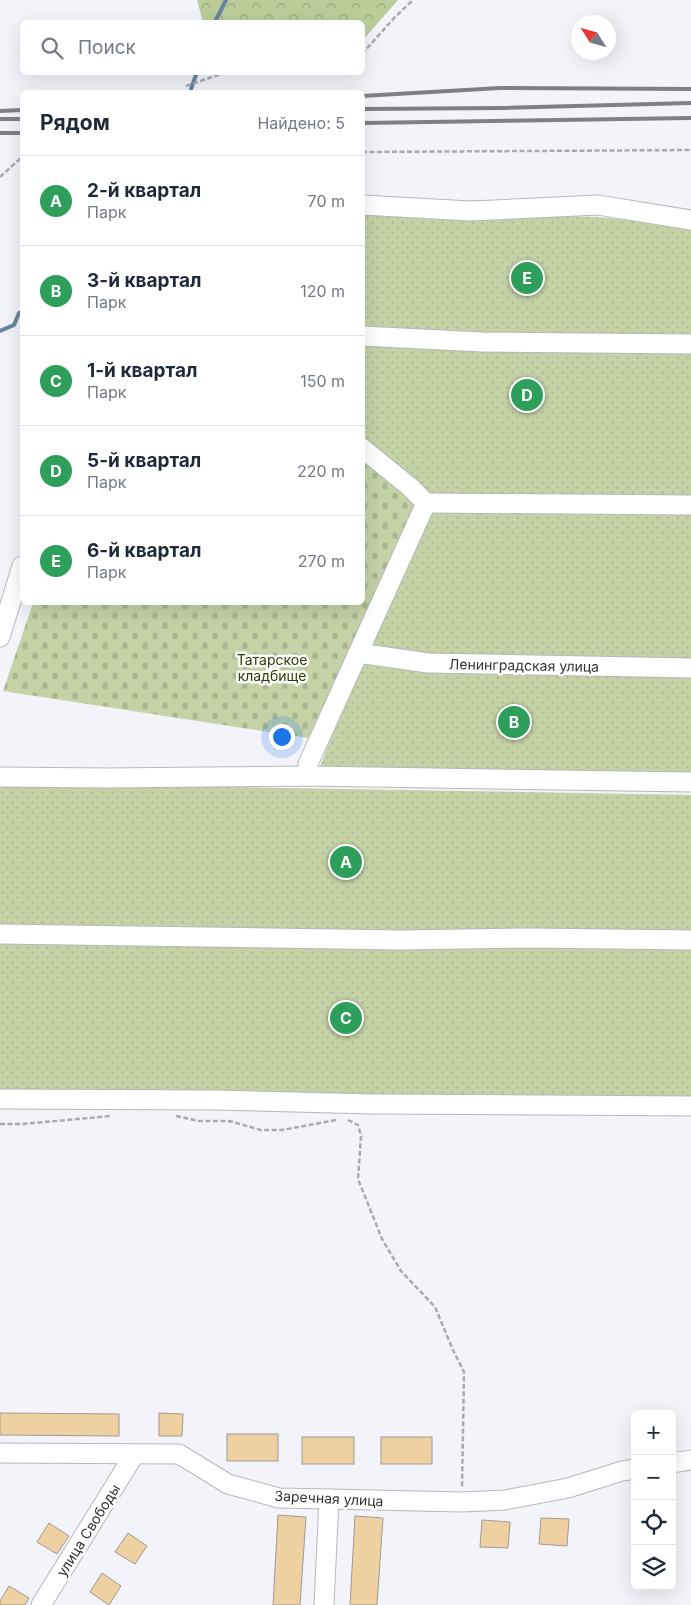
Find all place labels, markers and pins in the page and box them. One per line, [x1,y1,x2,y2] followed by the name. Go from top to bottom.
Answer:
[511,259,543,297] pin: E
[511,376,543,414] pin: D
[498,703,530,741] pin: B
[330,843,362,881] pin: A
[330,999,362,1037] pin: C

